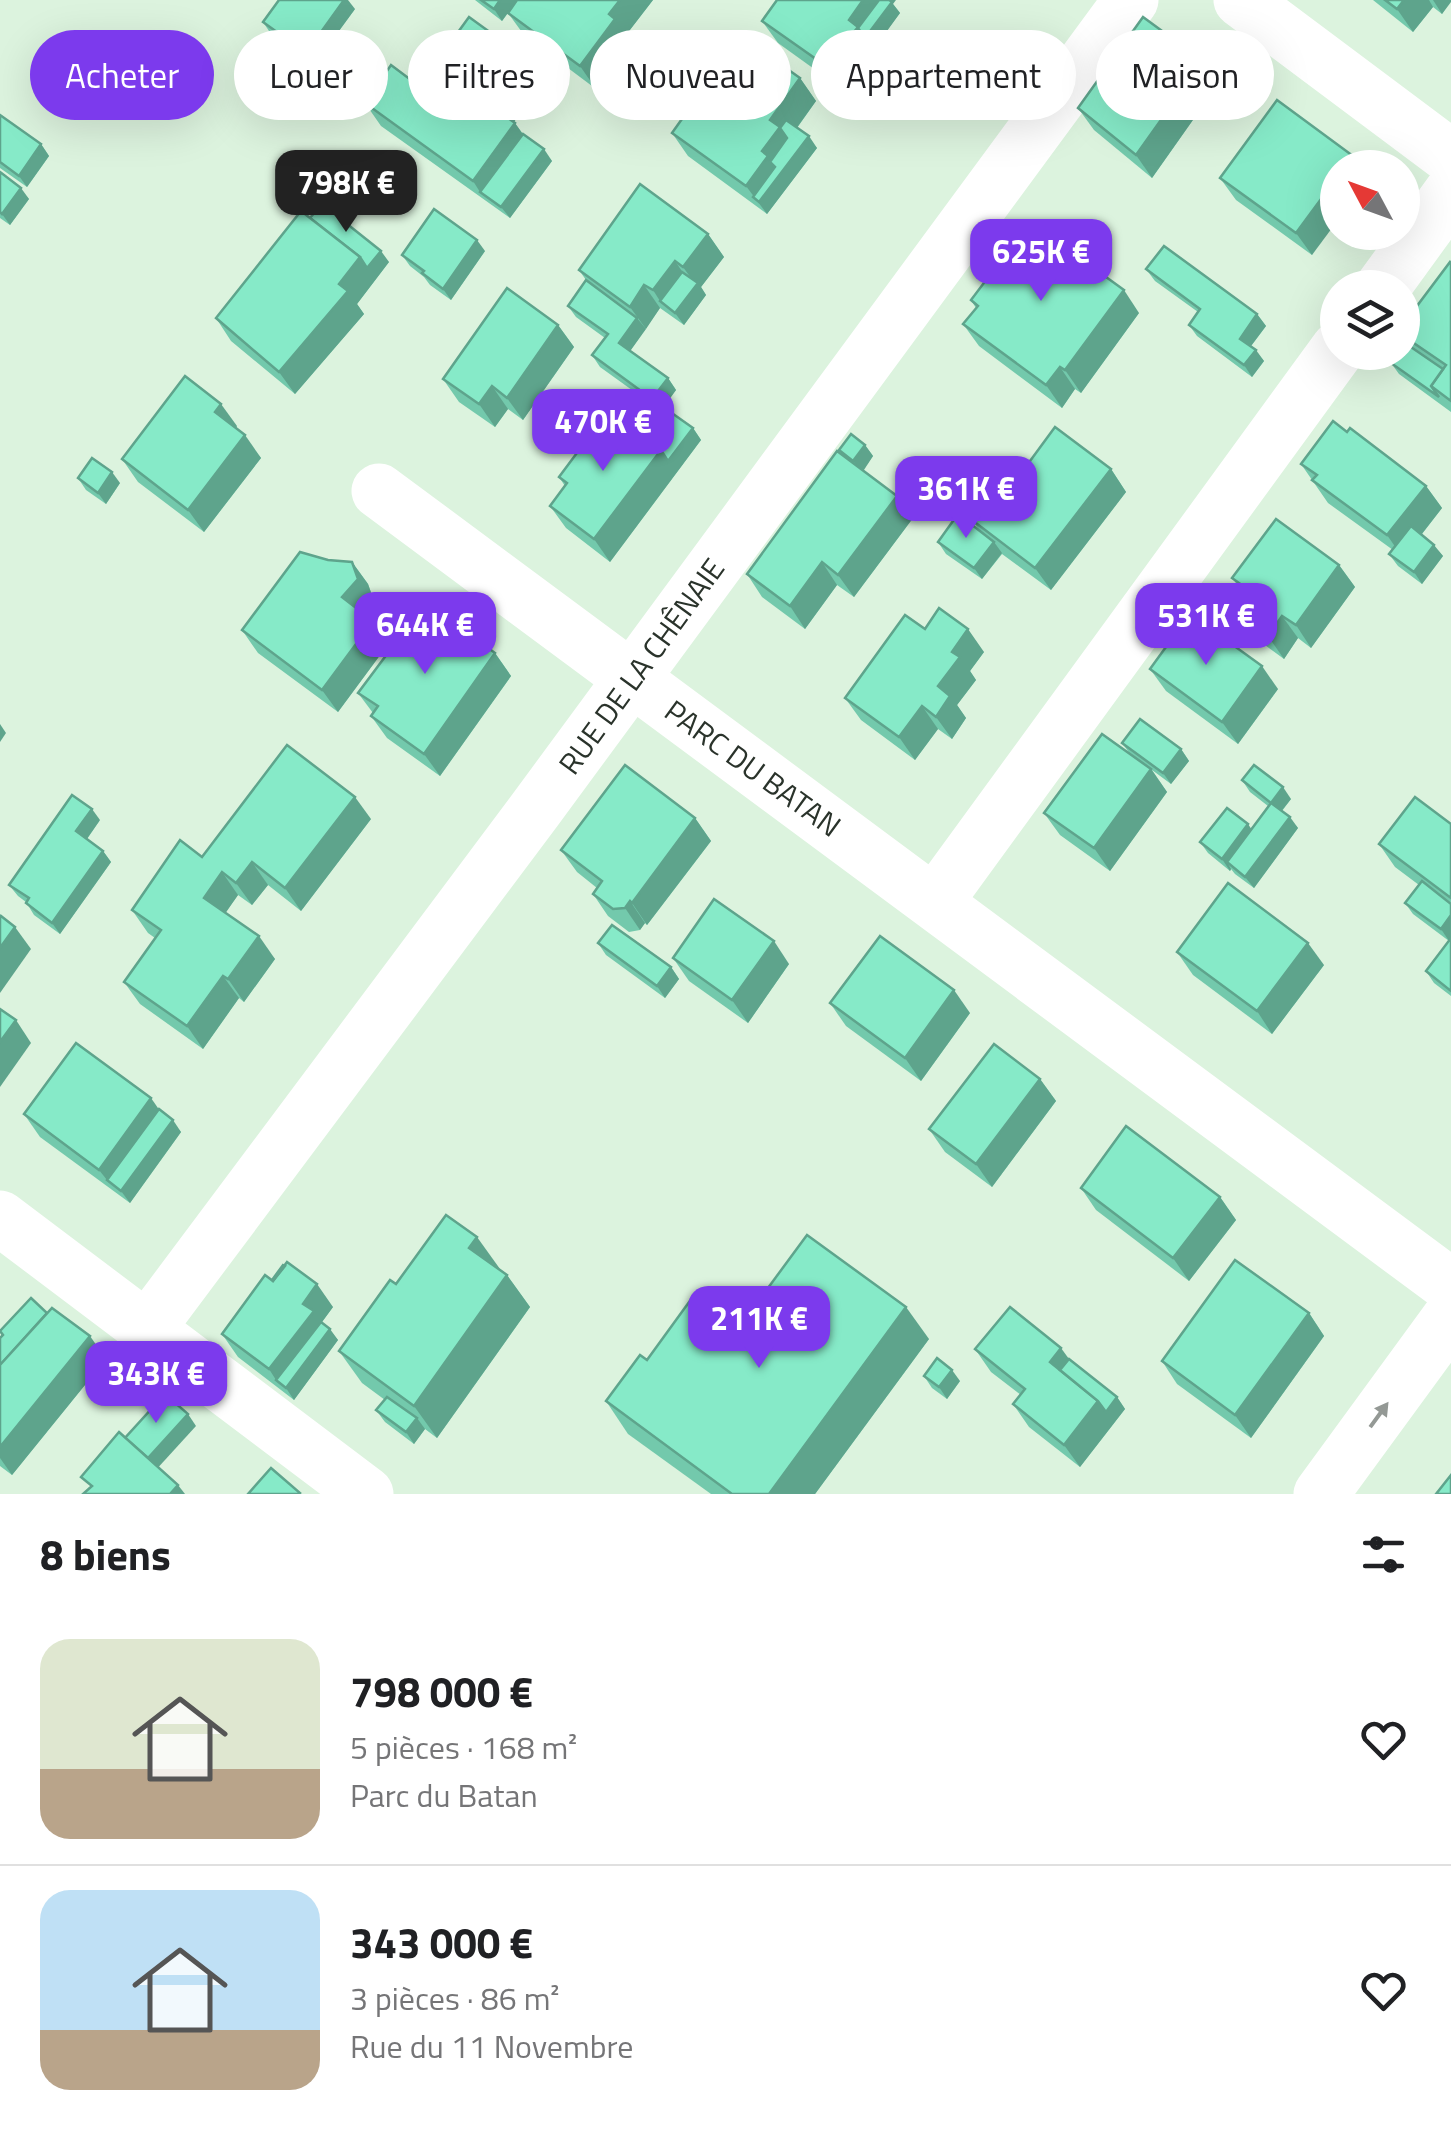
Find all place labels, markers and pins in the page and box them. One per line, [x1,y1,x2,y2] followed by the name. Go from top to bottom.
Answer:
[265,150,427,235] pin: 798K €
[960,219,1122,304] pin: 625K €
[522,389,684,474] pin: 470K €
[885,456,1047,541] pin: 361K €
[1125,583,1287,668] pin: 531K €
[344,592,506,677] pin: 644K €
[678,1286,840,1371] pin: 211K €
[75,1341,237,1426] pin: 343K €

